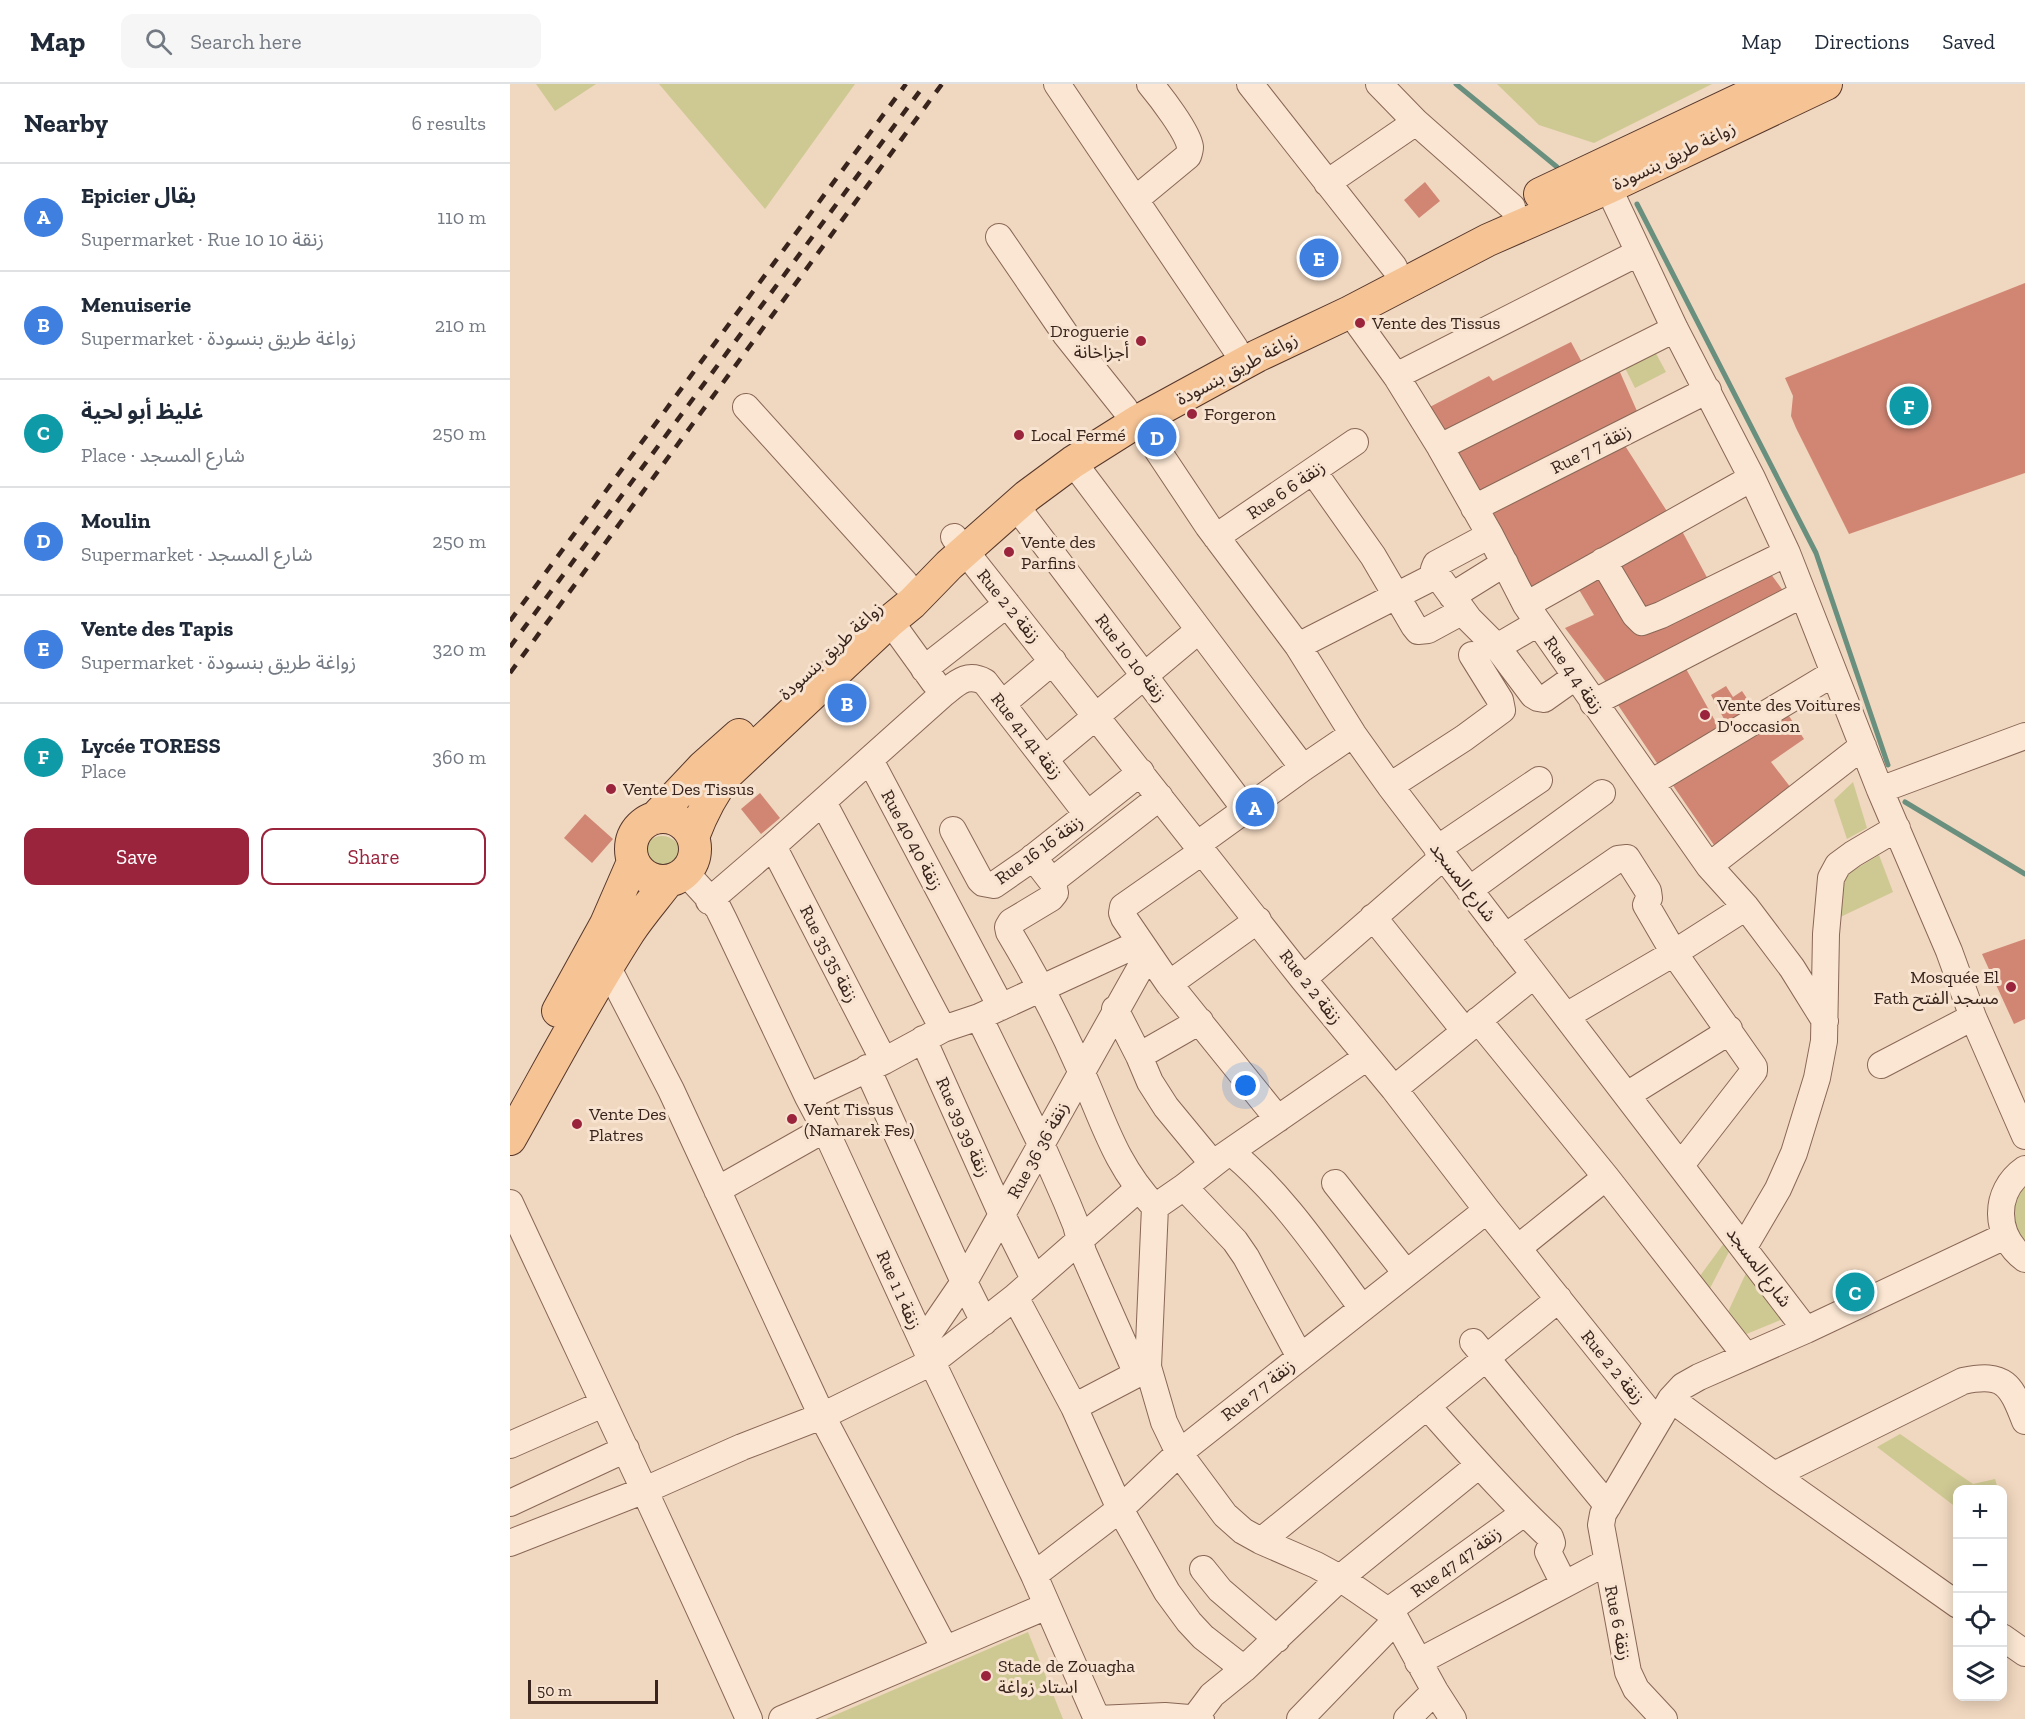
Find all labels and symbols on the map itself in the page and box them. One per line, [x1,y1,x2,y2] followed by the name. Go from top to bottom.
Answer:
[1609,117,1739,195] street label: زواغة طريق بنسودة
[1300,236,1338,280] pin: E
[1371,312,1501,334] place label: Vente des Tissus
[1353,316,1367,330] marker: Vente des Tissus
[1050,320,1129,363] place label: Droguerie أجزاخانة
[1173,328,1301,410] street label: زواغة طريق بنسودة
[1134,334,1148,348] marker: Droguerie أجزاخانة
[1890,384,1928,428] pin: F
[1204,403,1277,425] place label: Forgeron
[1185,407,1199,421] marker: Forgeron
[1138,414,1176,460] pin: D
[1547,419,1635,479] street label: Rue 7 زنقة 7
[1031,424,1126,446] place label: Local Fermé
[1012,428,1026,442] marker: Local Fermé
[1243,456,1329,524] street label: Rue 6 زنقة 6
[1020,531,1096,574] place label: Vente des Parfins
[1002,545,1016,559] marker: Vente des Parfins
[972,564,1046,648] street label: Rue 2 زنقة 2
[774,597,888,705] street label: زواغة طريق بنسودة
[1091,609,1171,707] street label: Rue 10 زنقة 10
[1539,632,1609,718] street label: Rue 4 زنقة 4
[828,680,866,726] pin: B
[986,688,1068,784] street label: Rue 41 زنقة 41
[1716,694,1861,737] place label: Vente des Voitures D'occasion
[1698,708,1712,722] marker: Vente des Voitures D'occasion
[622,778,754,800] place label: Vente Des Tissus
[604,782,618,796] marker: Vente Des Tissus
[1236,784,1274,830] pin: A
[876,786,948,894] street label: Rue 40 زنقة 40
[991,811,1087,889] street label: Rue 16 زنقة 16
[1423,838,1501,928] street label: شارع المسجد
[795,902,863,1006] street label: Rue 35 زنقة 35
[1275,945,1347,1029] street label: Rue 2 زنقة 2
[1874,966,1999,1011] place label: Mosquée El Fath مسجد الفتح
[2004,980,2018,994] marker: Mosquée El Fath مسجد الفتح
[1231,1071,1260,1100] your location
[931,1074,995,1180] street label: Rue 39 زنقة 39
[803,1098,914,1141] place label: Vent Tissus (Namarek Fes)
[1002,1098,1074,1202] street label: Rue 36 زنقة 36
[588,1103,667,1146] place label: Vente Des Platres
[785,1112,799,1126] marker: Vent Tissus (Namarek Fes)
[570,1117,584,1131] marker: Vente Des Platres
[1719,1222,1796,1313] street label: شارع المسجد
[872,1247,926,1333] street label: Rue 1 زنقة 1
[1836,1270,1874,1314] pin: C
[1576,1325,1650,1409] street label: Rue 2 زنقة 2
[1217,1354,1299,1426] street label: Rue 7 زنقة 7
[1407,1522,1505,1602] street label: Rue 47 زنقة 47
[1600,1584,1636,1662] street label: Rue 6 زنقة
[998,1655,1135,1698] place label: Stade de Zouagha استاد زواغة
[979,1669,993,1683] marker: Stade de Zouagha استاد زواغة
[528,1677,658,1704] scale bar

